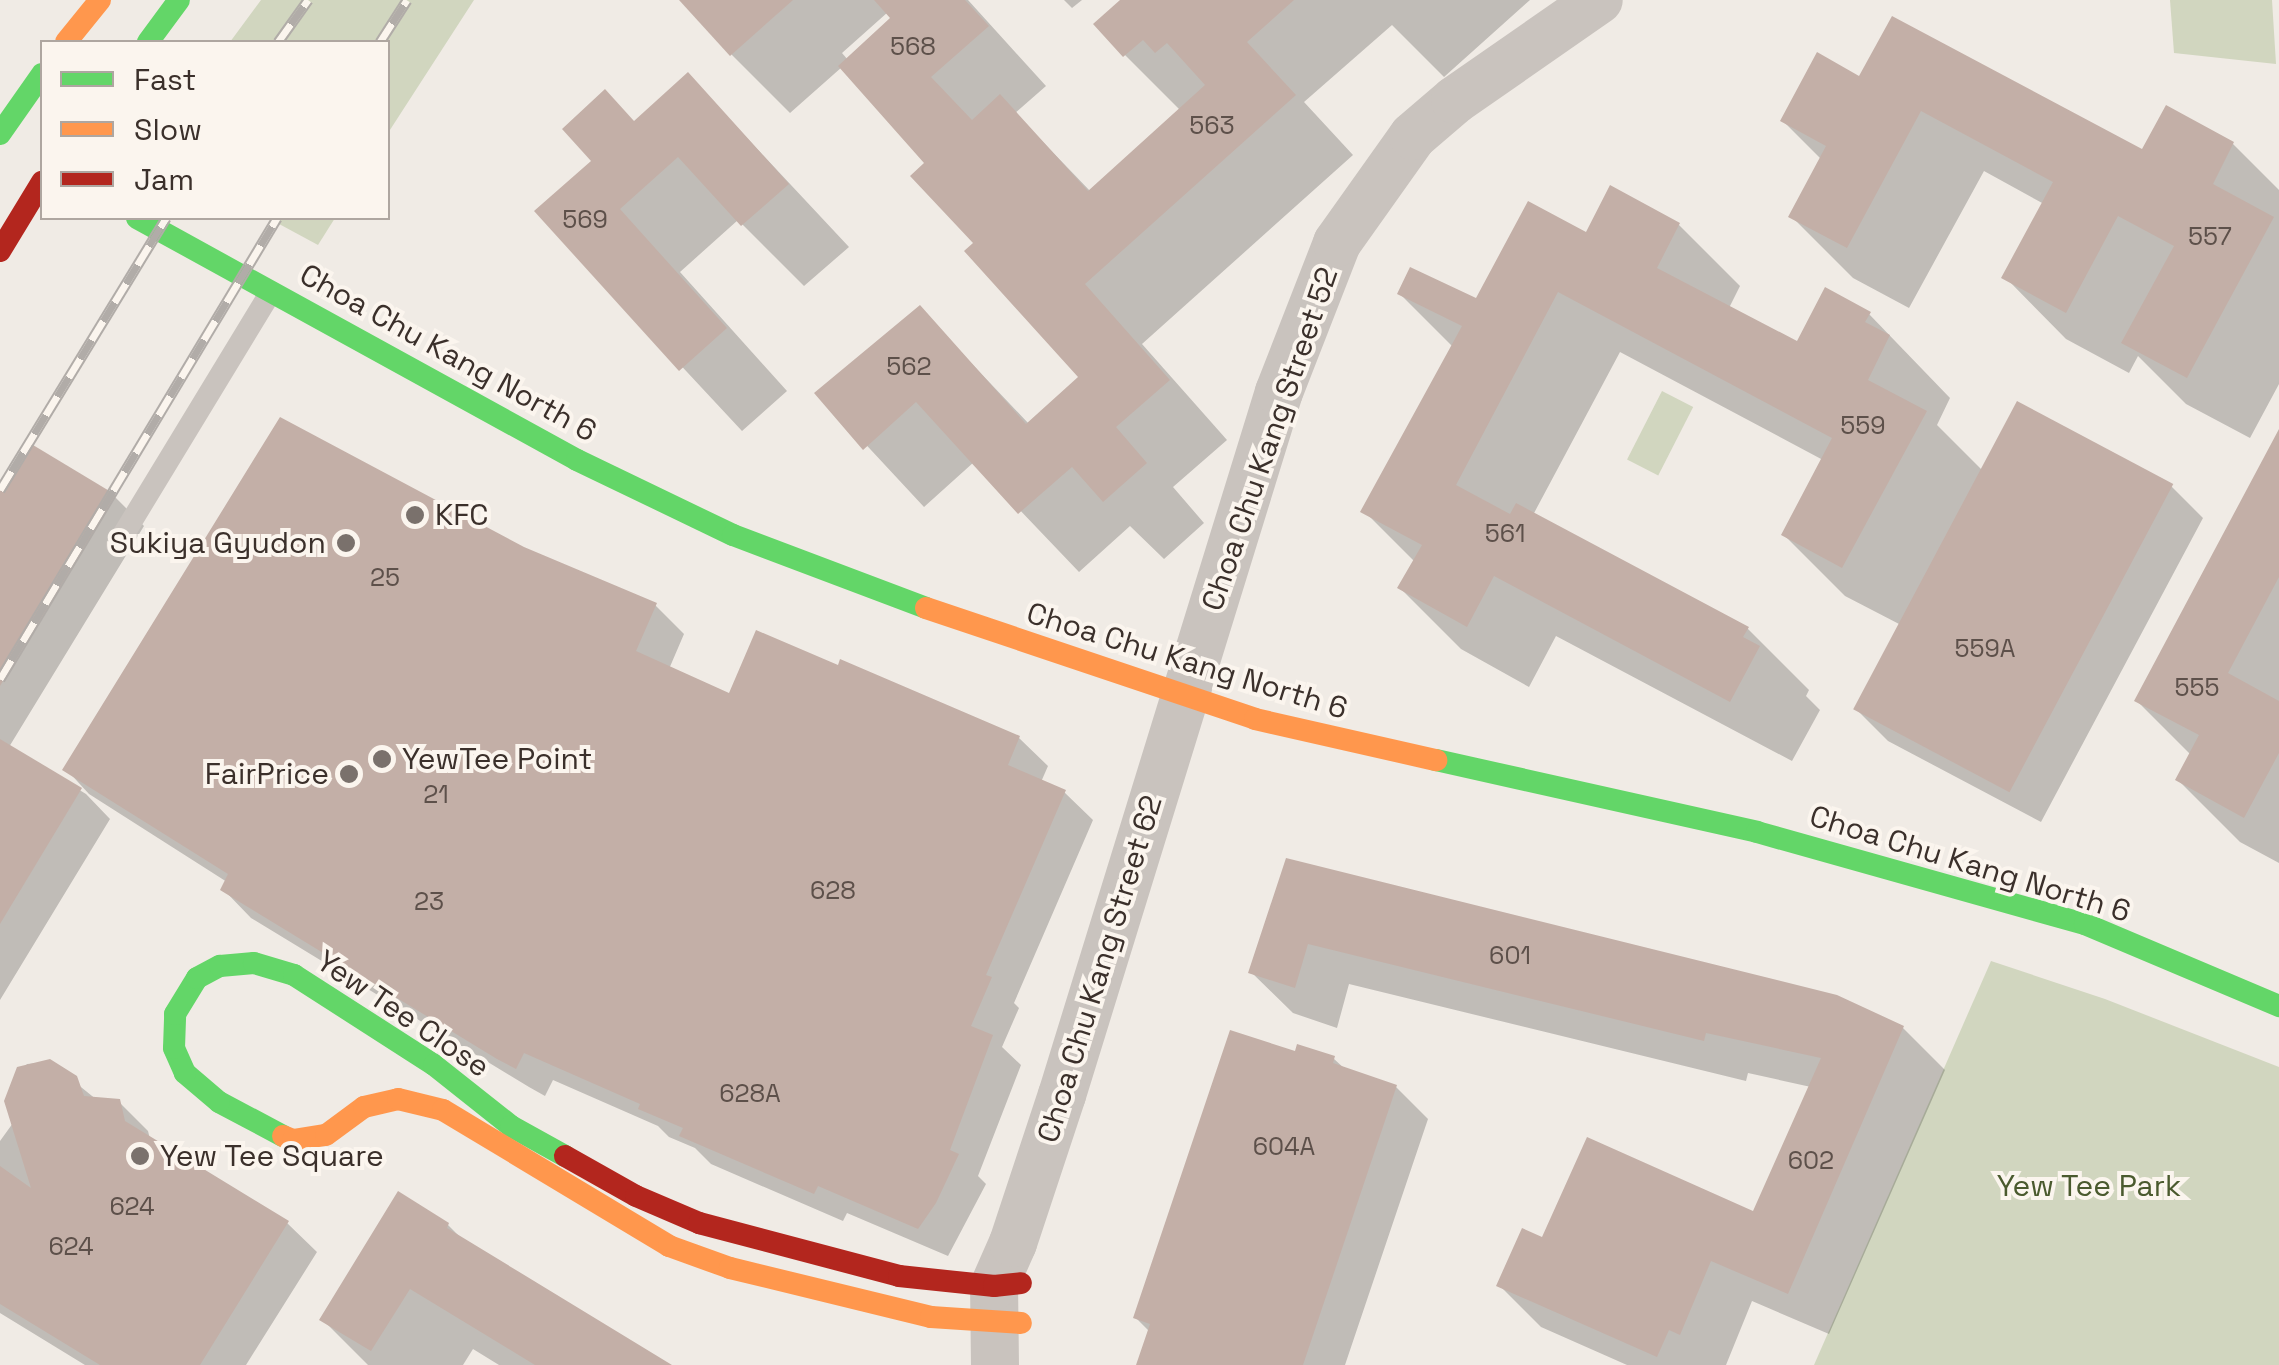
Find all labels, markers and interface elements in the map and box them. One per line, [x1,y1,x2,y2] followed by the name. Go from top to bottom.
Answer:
[890,31,936,61] house number: 568
[40,40,390,220] legend
[134,60,196,99] text: Fast
[134,110,202,149] text: Slow
[1189,110,1235,140] house number: 563
[134,160,194,199] text: Jam
[562,204,608,234] house number: 569
[2188,221,2232,251] house number: 557
[293,256,603,450] street label: Choa Chu Kang North 6
[1194,263,1346,615] street label: Choa Chu Kang Street 52
[886,351,932,381] house number: 562
[1840,410,1886,440] house number: 559
[435,497,489,533] place label: KFC
[404,504,426,526] marker: KFC
[1485,518,1525,548] house number: 561
[110,525,326,561] place label: Sukiya Gyudon
[335,532,357,554] marker: Sukiya Gyudon
[370,562,400,592] house number: 25
[1022,595,1352,727] street label: Choa Chu Kang North 6
[1955,633,2015,663] house number: 559A
[2175,672,2219,702] house number: 555
[402,741,592,777] place label: YewTee Point
[371,748,393,770] marker: YewTee Point
[205,756,329,792] place label: FairPrice
[338,763,360,785] marker: FairPrice
[423,779,449,809] house number: 21
[1030,791,1170,1147] street label: Choa Chu Kang Street 62
[1805,798,2135,930] street label: Choa Chu Kang North 6
[810,875,856,905] house number: 628
[414,886,444,916] house number: 23
[1489,940,1531,970] house number: 601
[309,943,497,1085] street label: Yew Tee Close
[719,1078,781,1108] house number: 628A
[1253,1131,1315,1161] house number: 604A
[160,1138,385,1174] place label: Yew Tee Square
[129,1145,151,1167] marker: Yew Tee Square
[1788,1145,1834,1175] house number: 602
[1996,1168,2182,1204] park label: Yew Tee Park
[109,1191,155,1221] house number: 624
[48,1231,94,1261] house number: 624

